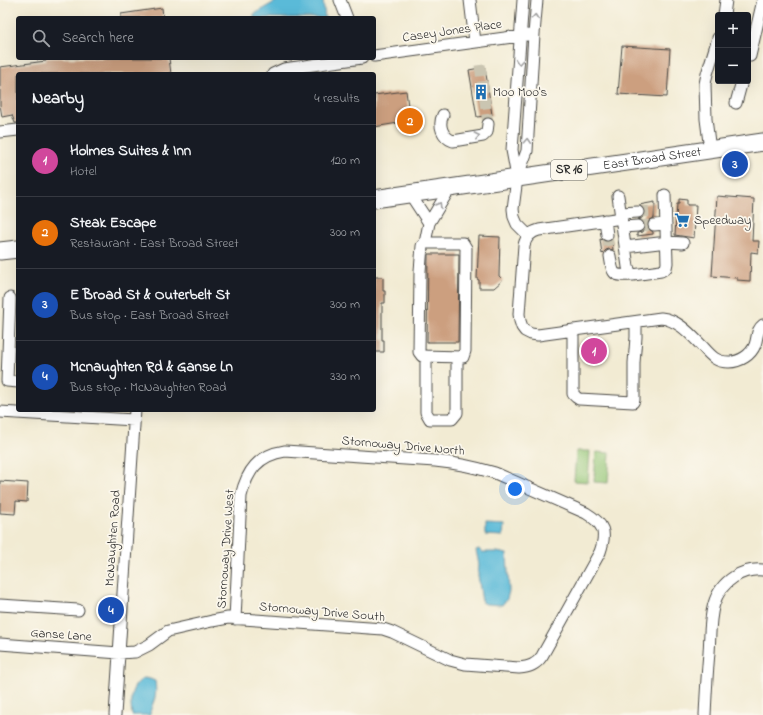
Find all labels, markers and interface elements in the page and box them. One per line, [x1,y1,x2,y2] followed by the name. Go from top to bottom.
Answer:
[715,12,751,84] map controls
[715,12,751,48] button: +
[531,14,540,20] one-way arrow
[401,15,503,48] street label: Casey Jones Place
[16,16,376,60] search box
[30,27,52,49] icon: search
[62,27,134,49] text: Search here
[715,48,751,84] button: −
[515,59,524,65] one-way arrow
[472,83,490,101] building icon: Moo Moo's
[493,83,547,102] place label: Moo Moo's
[32,86,84,111] text: Nearby
[314,89,360,108] text: 4 results
[397,106,423,136] pin: 2
[474,133,481,141] one-way arrow
[523,138,532,144] one-way arrow
[70,140,191,162] text: Holmes Suites & Inn
[602,142,703,175] street label: East Broad Street
[722,149,748,179] pin: 3
[43,151,47,170] text: 1
[330,151,360,170] text: 120 m
[551,160,587,180] road number: SR 16
[70,162,97,181] text: Hotel
[435,202,442,209] one-way arrow
[673,211,691,229] supermarket icon: Speedway
[694,211,751,231] place label: Speedway
[70,212,156,234] text: Steak Escape
[42,223,48,242] text: 2
[330,223,360,242] text: 300 m
[70,234,239,253] text: Restaurant · East Broad Street
[70,284,230,306] text: E Broad St & Outerbelt St
[42,295,48,314] text: 3
[330,295,360,314] text: 300 m
[70,306,229,325] text: Bus stop · East Broad Street
[581,336,607,366] pin: 1
[70,356,233,378] text: Mcnaughten Rd & Ganse Ln
[42,367,48,386] text: 4
[330,367,360,386] text: 330 m
[70,378,227,397] text: Bus stop · McNaughten Road
[341,431,465,462] street label: Stornoway Drive North
[505,479,525,499] your location
[212,488,241,610] street label: Stornoway Drive West
[100,489,127,587] street label: McNaughten Road
[98,595,124,625] pin: 4
[258,597,386,628] street label: Stornoway Drive South
[30,623,92,647] street label: Ganse Lane

